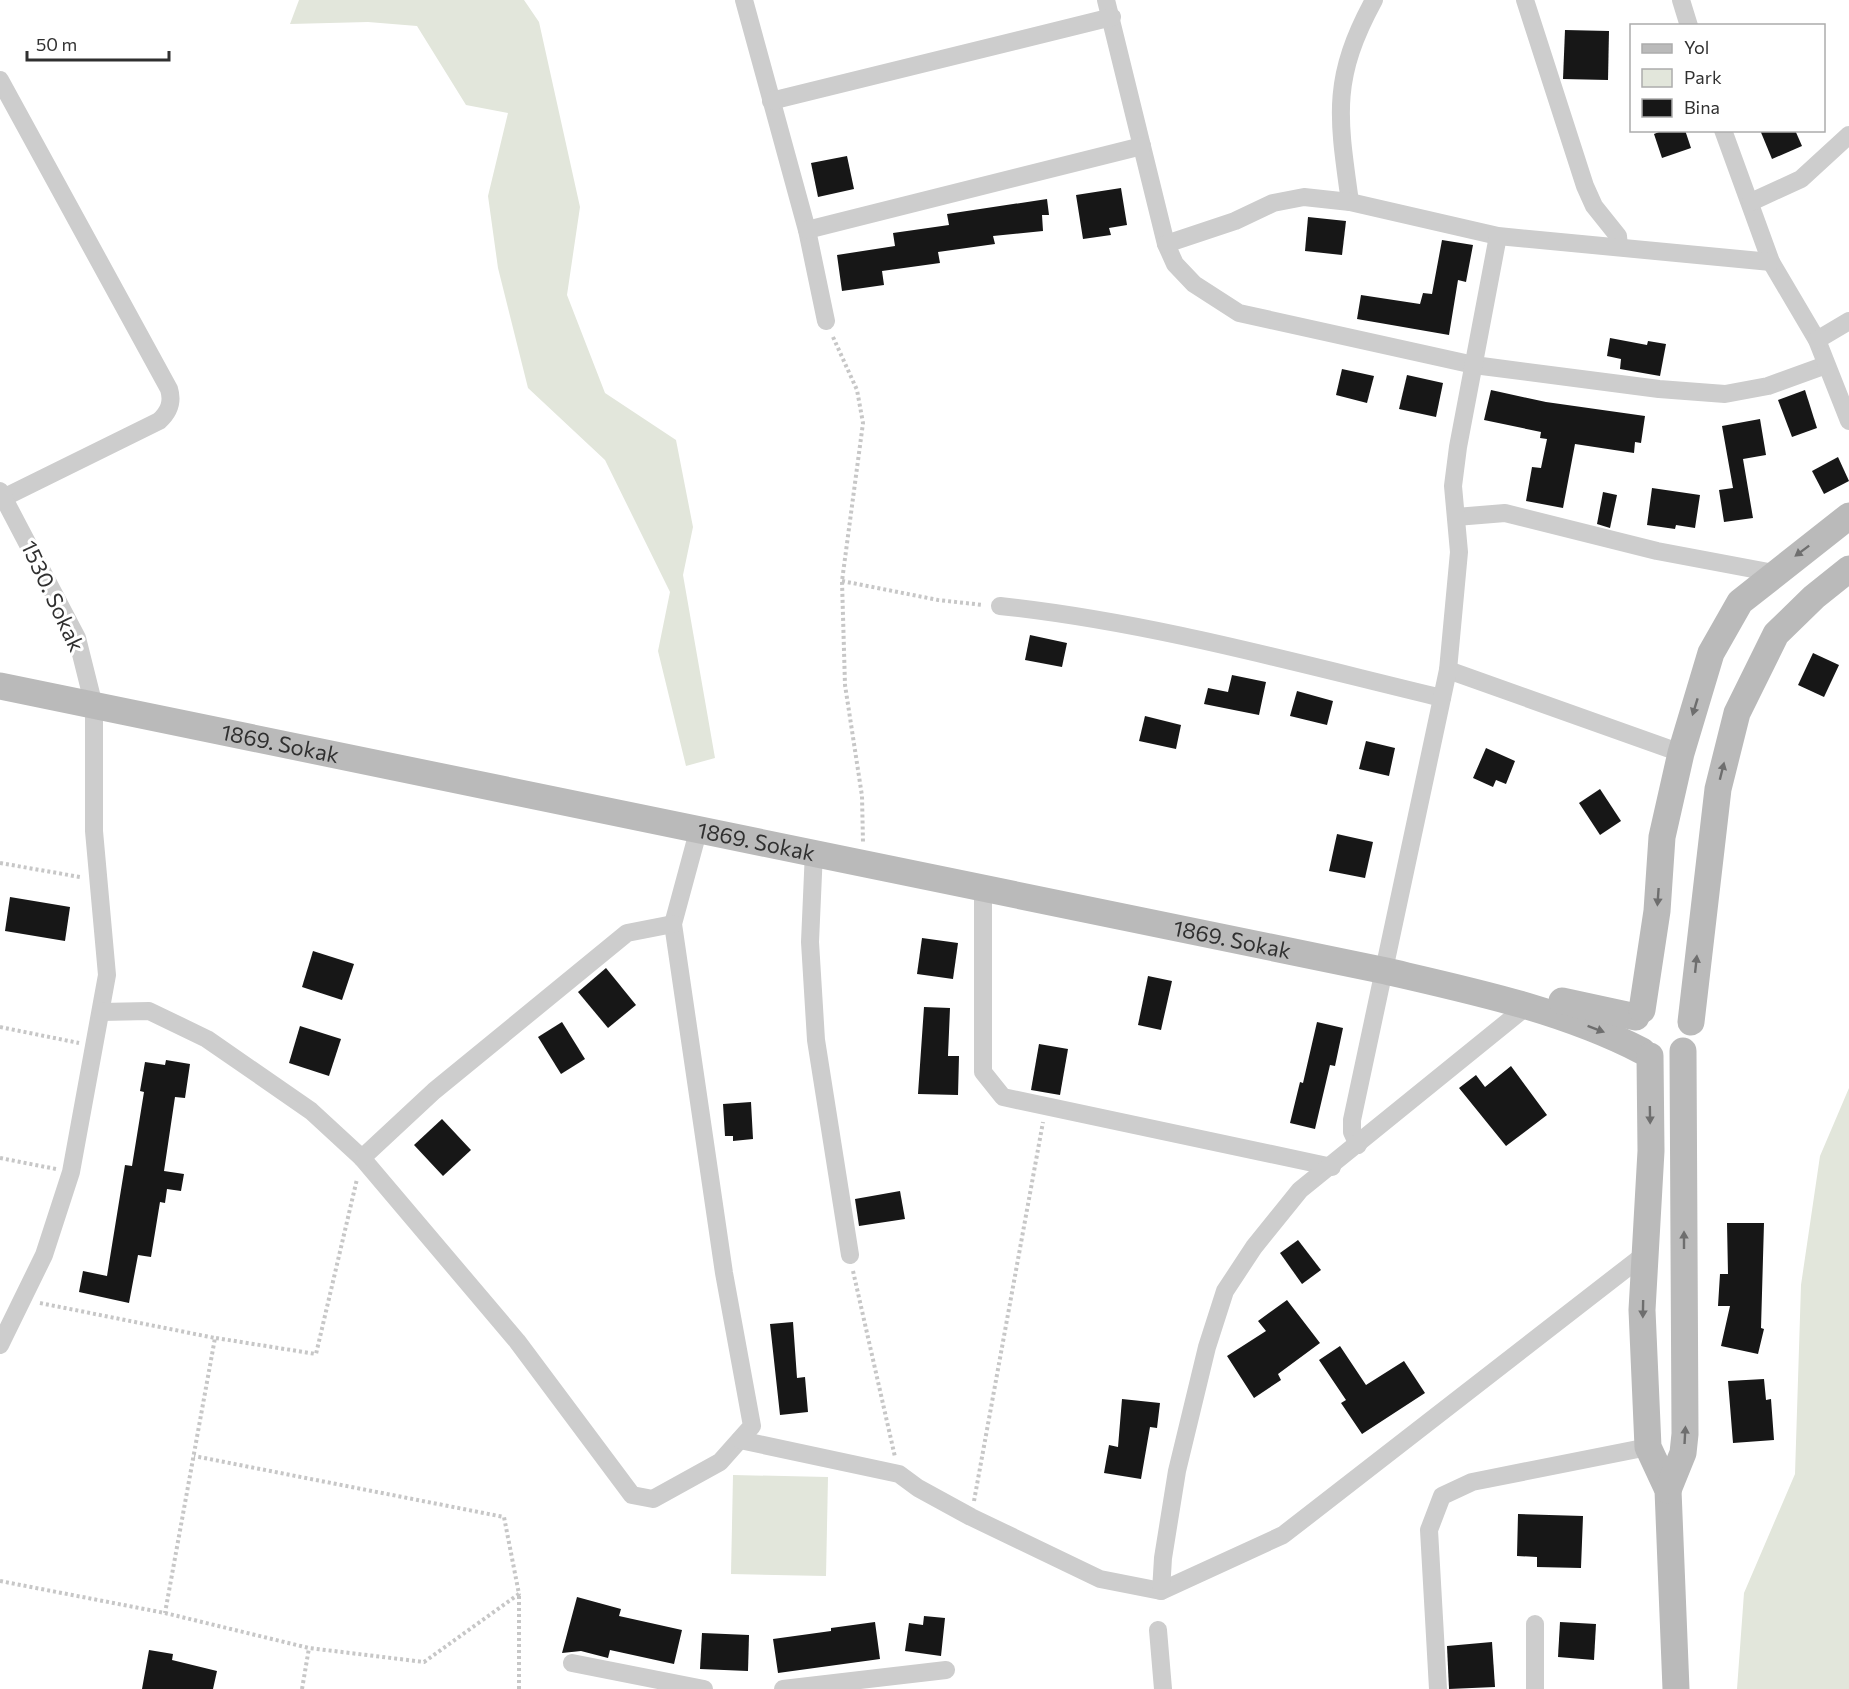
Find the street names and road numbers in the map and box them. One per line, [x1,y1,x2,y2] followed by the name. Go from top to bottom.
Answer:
[16,536,91,656] street label: 1530. Sokak
[219,718,342,768] street label: 1869. Sokak
[695,816,818,866] street label: 1869. Sokak
[1171,914,1294,964] street label: 1869. Sokak

